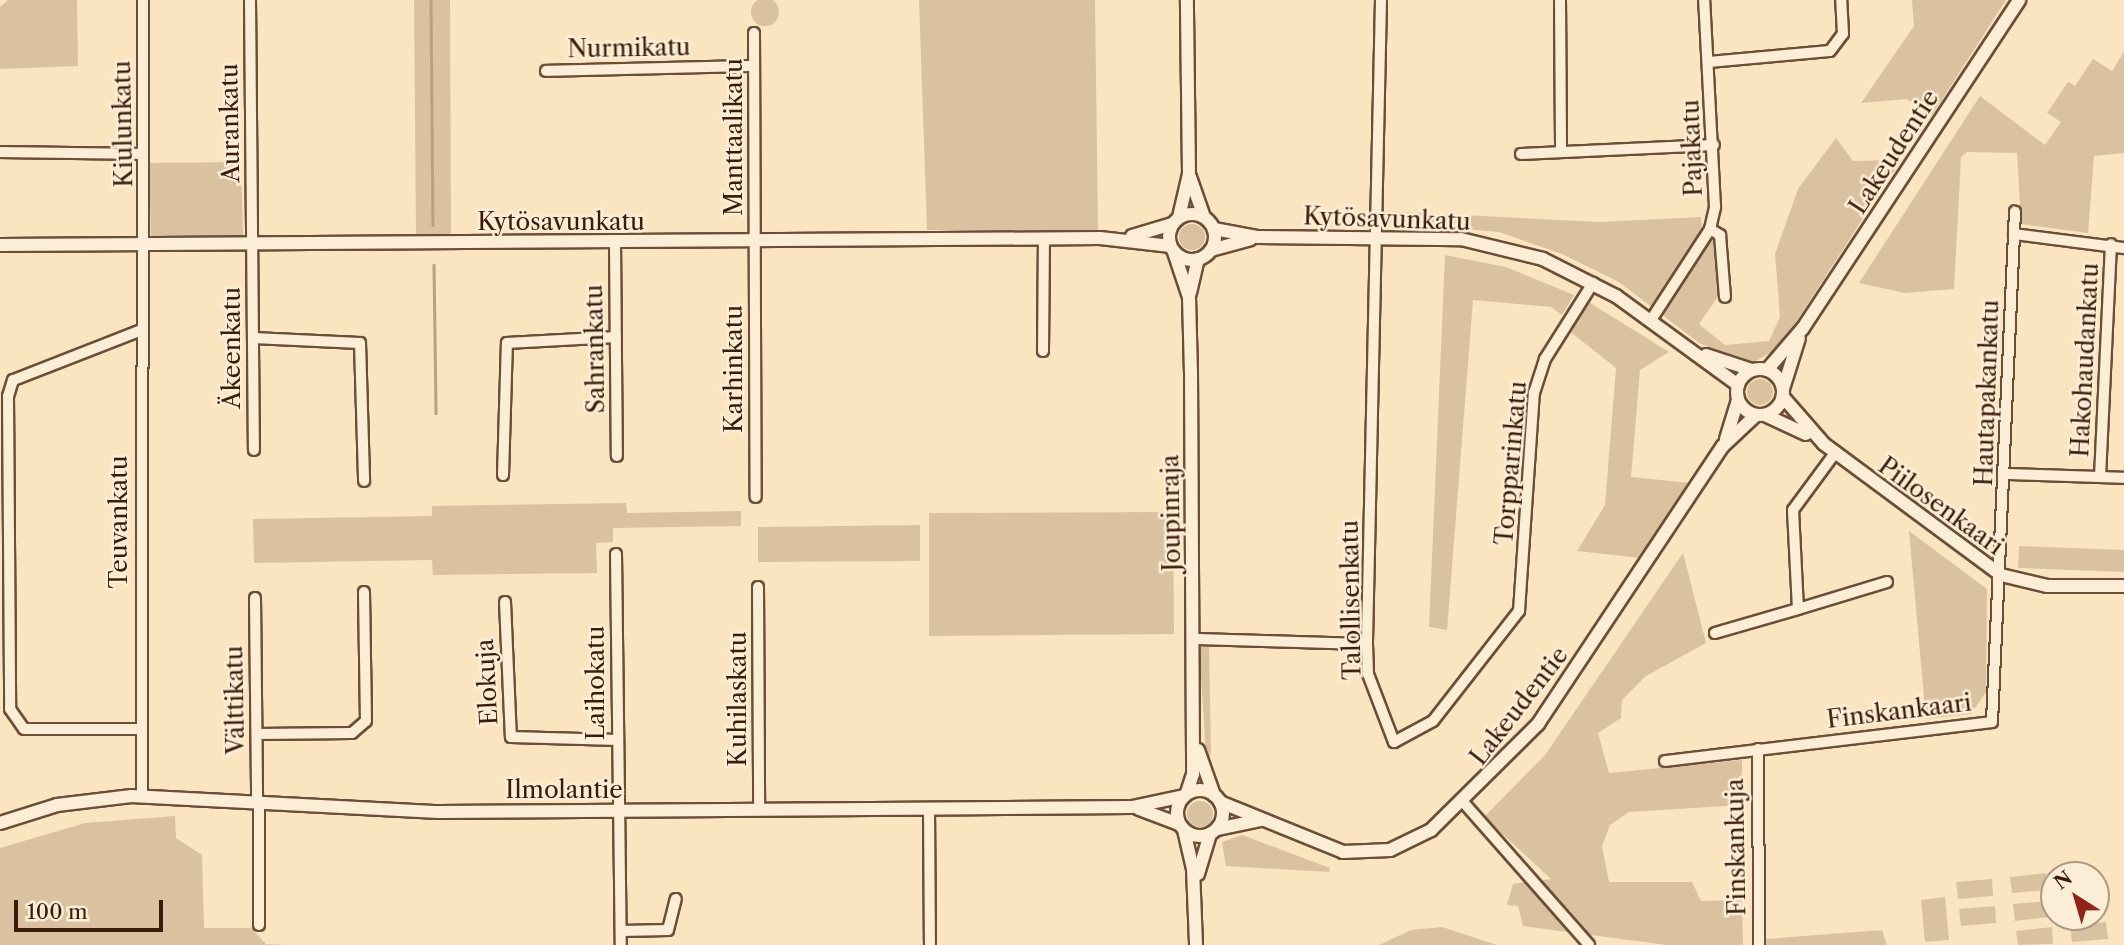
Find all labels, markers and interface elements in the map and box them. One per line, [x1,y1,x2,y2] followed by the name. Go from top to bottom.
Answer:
[567,33,691,63] street label: Nurmikatu
[720,58,748,216] street label: Manttaalikatu
[107,60,139,188] street label: Kiulunkatu
[215,63,245,183] street label: Aurankatu
[1843,85,1945,219] street label: Lakeudentie
[1676,99,1708,197] street label: Pajakatu
[1303,202,1471,236] street label: Kytösavunkatu
[477,208,645,236] street label: Kytösavunkatu
[2066,262,2104,458] street label: Hakohaudankatu
[579,284,611,414] street label: Sahrankatu
[218,287,246,409] street label: Äkeenkatu
[1969,299,2005,487] street label: Hautapakankatu
[720,305,748,433] street label: Karhinkatu
[1489,380,1533,546] street label: Torpparinkatu
[1873,451,2009,561] street label: Piilosenkaari
[1156,454,1186,572] street label: Joupinraja
[105,456,133,588] street label: Teuvankatu
[1335,520,1367,680] street label: Talollisenkatu
[582,626,610,740] street label: Laihokatu
[724,631,752,767] street label: Kuhilaskatu
[470,638,504,726] street label: Elokuja
[1464,641,1574,771] street label: Lakeudentie
[220,645,250,755] street label: Välttikatu
[1825,688,1973,734] street label: Finskankaari
[505,776,623,804] street label: Ilmolantie
[1720,778,1752,916] street label: Finskankuja
[2040,861,2110,931] north arrow
[2050,866,2077,895] text: N
[18,886,166,930] scale bar
[27,899,88,924] text: 100 m

